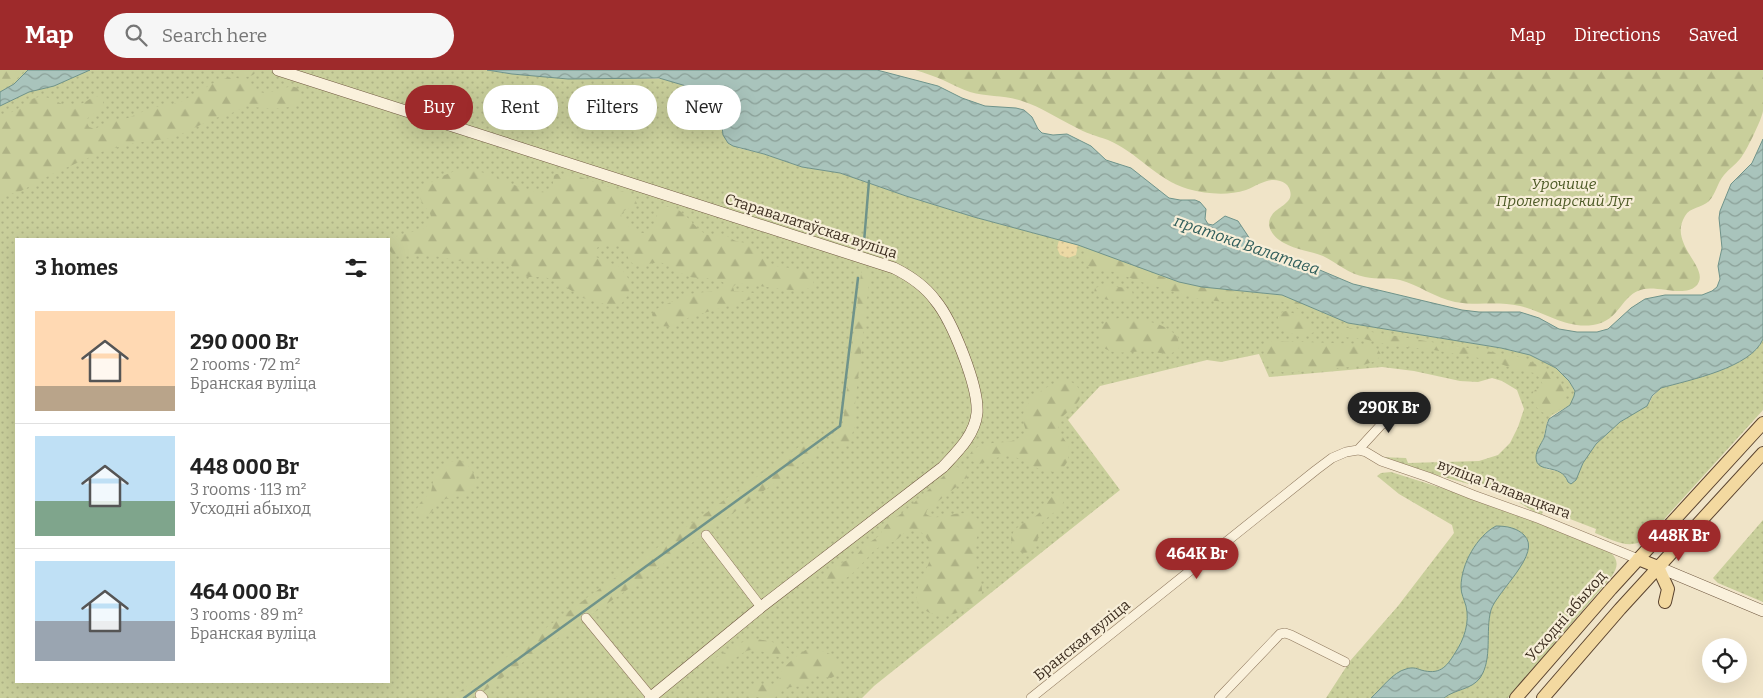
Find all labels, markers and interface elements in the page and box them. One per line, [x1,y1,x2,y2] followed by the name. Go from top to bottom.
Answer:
[104,13,454,58] search box
[25,21,74,49] text: Map
[122,21,150,49] icon: search
[162,24,267,47] text: Search here
[1510,24,1546,46] text: Map
[1574,24,1661,46] text: Directions
[1689,24,1738,46] text: Saved
[405,85,473,130] chip: Buy
[483,85,558,130] chip: Rent
[568,85,657,130] chip: Filters
[667,85,741,130] chip: New
[1496,175,1633,210] park label: Урочище Пролетарский Луг
[722,190,900,262] street label: Старавалатаўская вуліца
[1171,211,1322,279] water label: пратока Валатава
[342,254,370,282] icon: filters
[35,255,118,281] text: 3 homes
[190,329,298,355] text: 290 000 Br
[75,331,135,391] icon: home
[190,355,300,374] text: 2 rooms · 72 m²
[190,374,317,393] text: Бранская вуліца
[1343,392,1435,434] pin: 290K Br
[1359,398,1419,417] text: 290K Br
[190,454,299,480] text: 448 000 Br
[1435,455,1573,523] street label: вуліца Галавацкага
[75,456,135,516] icon: home
[190,480,306,499] text: 3 rooms · 113 m²
[190,499,311,518] text: Усходні абыход
[1633,520,1725,562] pin: 448K Br
[1649,526,1709,545] text: 448K Br
[1151,538,1243,580] pin: 464K Br
[1166,544,1228,563] text: 464K Br
[1522,567,1610,665] street label: Усходні абыход
[190,579,299,605] text: 464 000 Br
[75,581,135,641] icon: home
[1030,596,1134,684] street label: Бранская вуліца
[190,605,303,624] text: 3 rooms · 89 m²
[190,624,317,643] text: Бранская вуліца
[1702,638,1747,683] map controls
[1702,638,1747,683] button: locate

